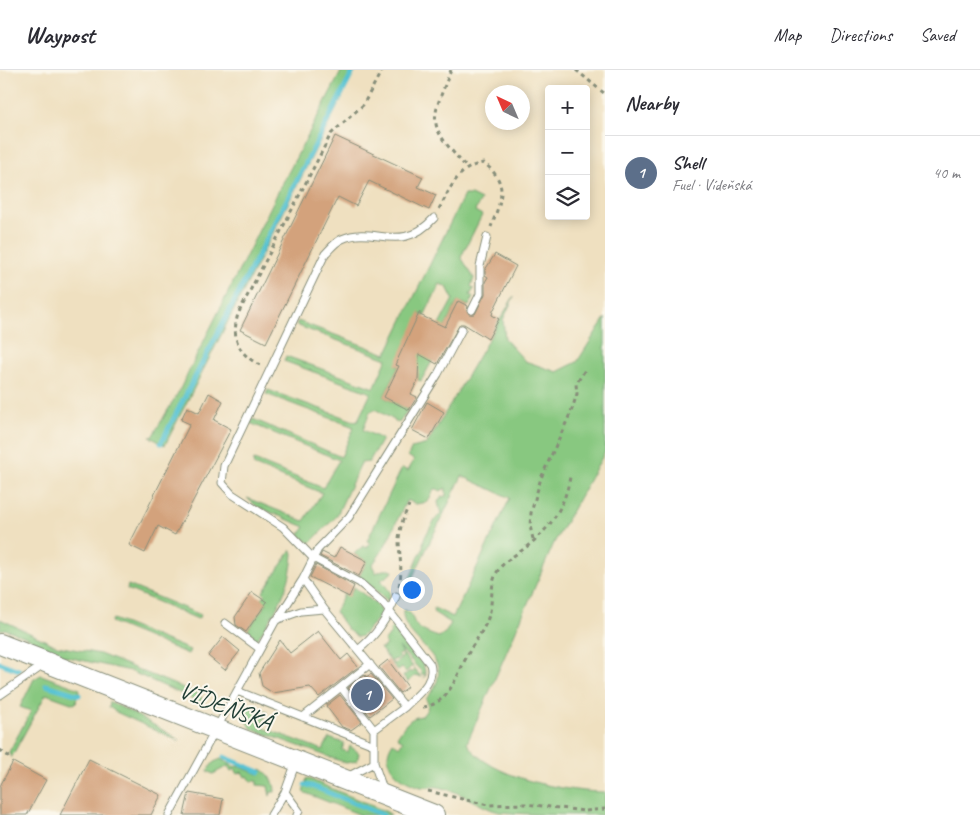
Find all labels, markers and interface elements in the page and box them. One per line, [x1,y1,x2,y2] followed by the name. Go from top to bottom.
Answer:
[25,20,95,50] text: Waypost
[774,24,801,46] text: Map
[829,24,892,46] text: Directions
[920,24,955,46] text: Saved
[485,85,530,130] north arrow
[545,85,590,220] map controls
[545,85,590,130] button: +
[625,90,678,116] text: Nearby
[545,130,590,175] button: −
[672,151,704,175] text: Shell
[637,163,645,183] text: 1
[933,163,960,183] text: 40 m
[545,175,590,220] button: layers
[672,175,751,195] text: Fuel · Vídeňská
[399,577,425,603] your location
[175,675,280,738] street label: VÍDEŇSKÁ
[351,676,383,714] pin: 1

